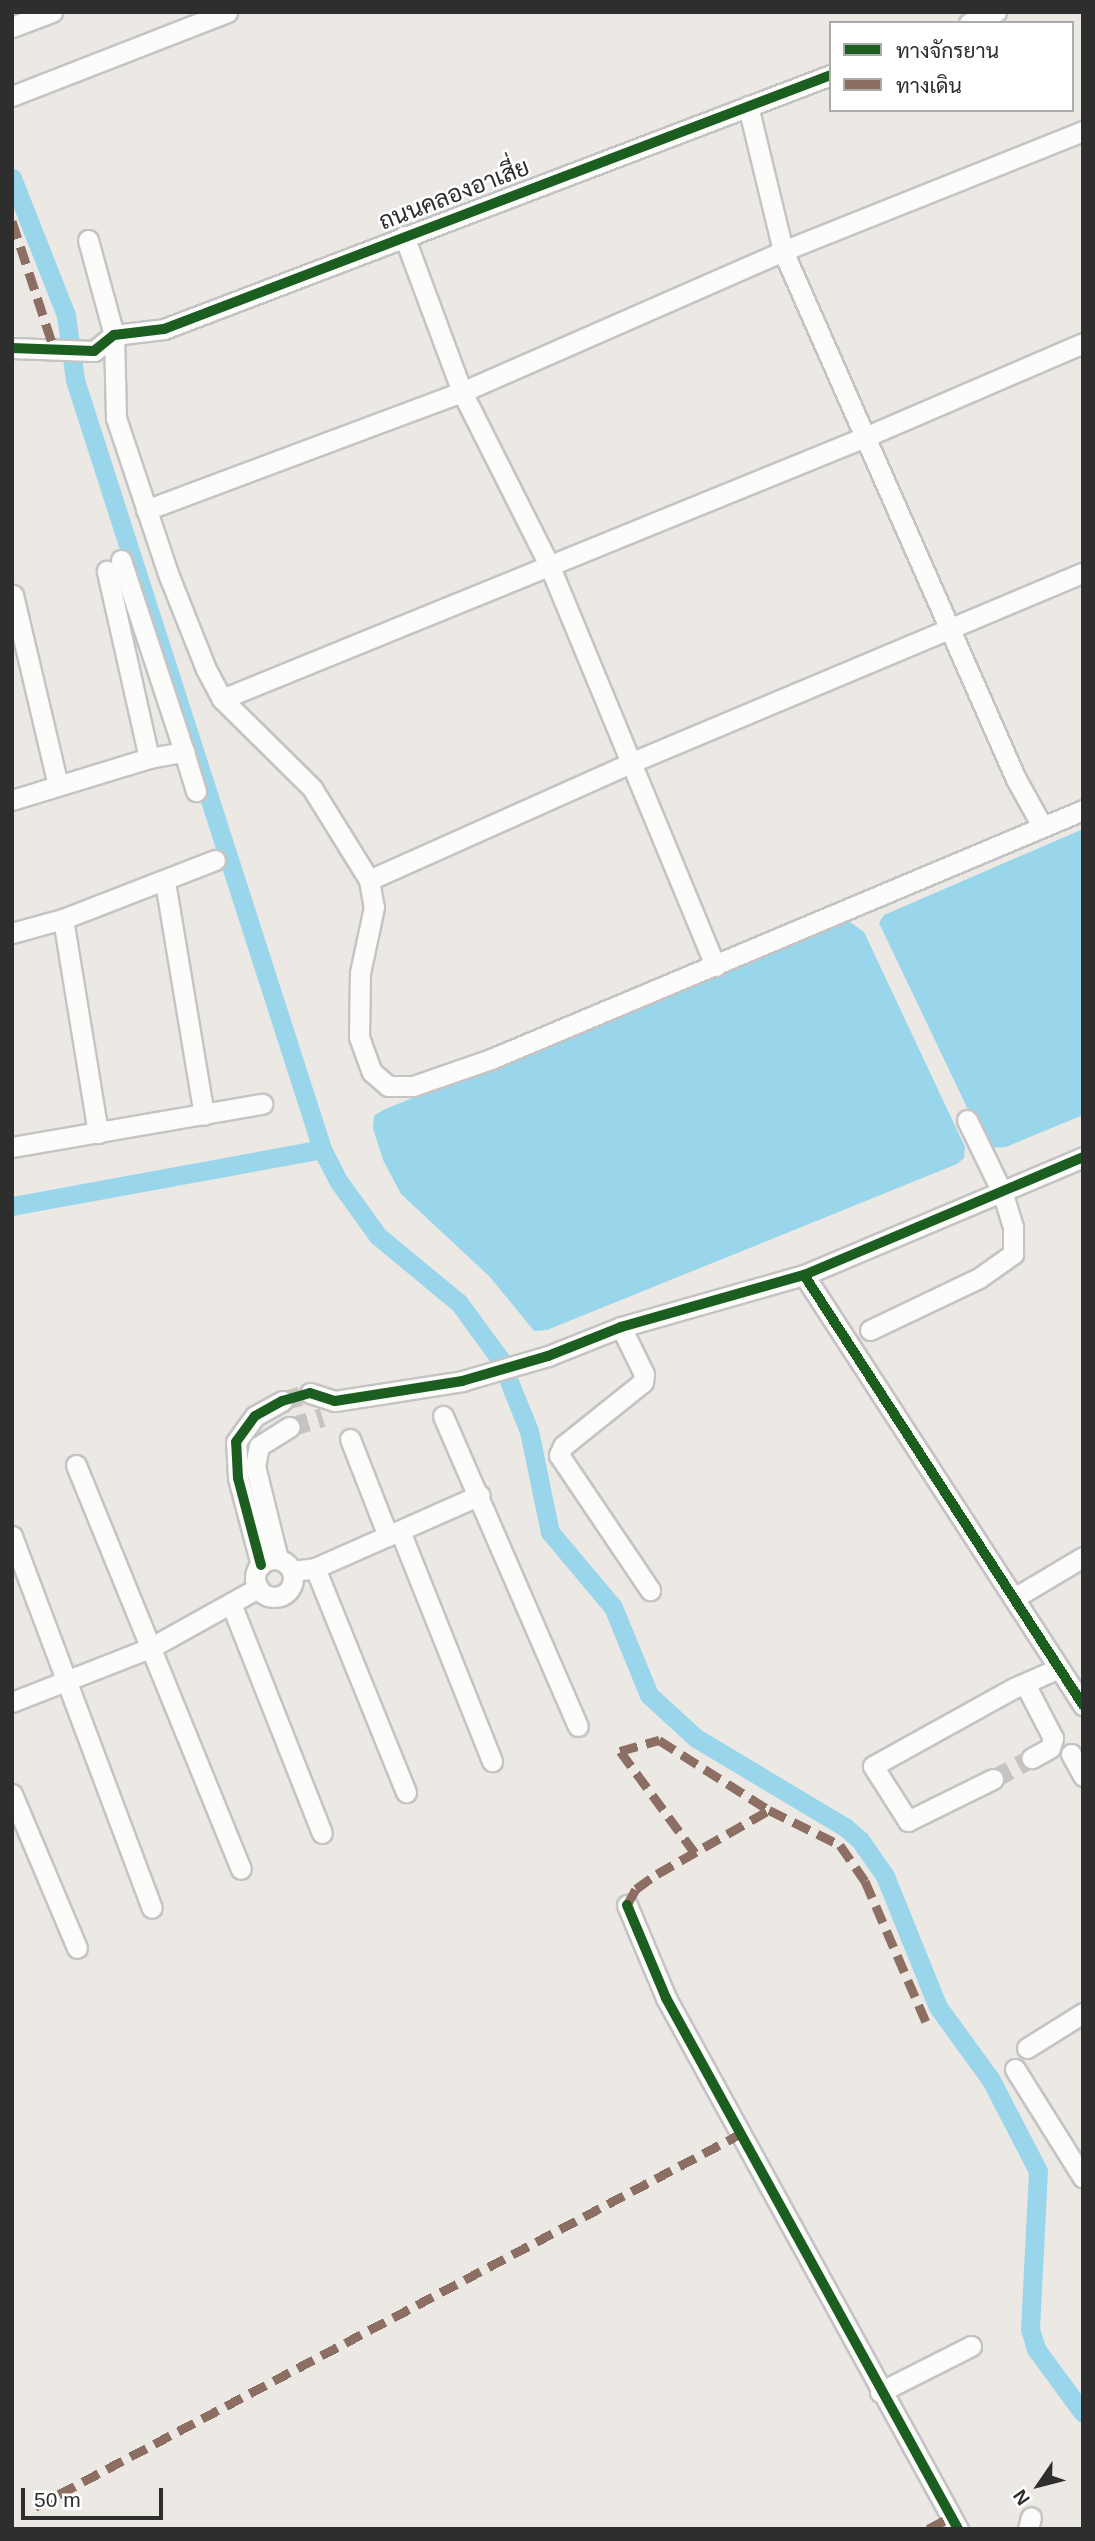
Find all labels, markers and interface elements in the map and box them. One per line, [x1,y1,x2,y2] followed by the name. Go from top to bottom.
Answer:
[829,21,1074,112] legend
[896,39,999,62] text: ทางจักรยาน
[896,74,962,97] text: ทางเดิน
[375,152,533,236] street label: ถนนคลองอาเสี่ย
[1004,2450,1074,2520] north arrow
[24,2474,166,2518] scale bar
[1009,2486,1034,2509] text: N
[34,2488,81,2511] text: 50 m

